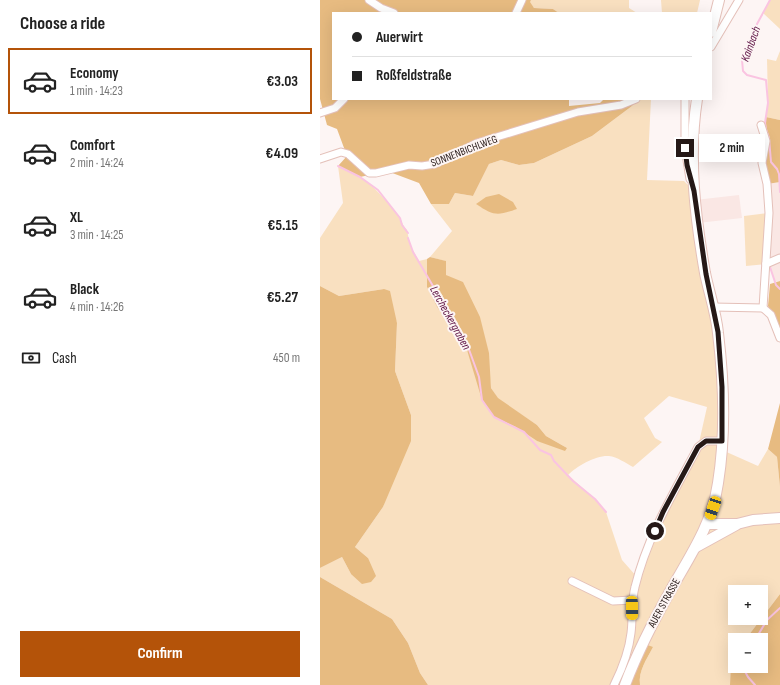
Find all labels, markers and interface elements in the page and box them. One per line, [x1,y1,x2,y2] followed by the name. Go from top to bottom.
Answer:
[20,13,105,34] text: Choose a ride
[738,24,764,64] water label: Kainbach
[376,28,423,47] text: Auerwirt
[22,63,58,99] icon: car
[70,64,119,83] text: Economy
[376,66,452,85] text: Roßfeldstraße
[266,72,298,91] text: €3.03
[70,83,123,99] text: 1 min · 14:23
[429,132,499,170] street label: SONNENBICHLWEG
[699,134,765,162] callout: 2 min
[22,135,58,171] icon: car
[70,136,115,155] text: Comfort
[676,139,694,157] route end
[720,140,744,156] text: 2 min
[266,144,298,163] text: €4.09
[70,155,124,171] text: 2 min · 14:24
[22,207,58,243] icon: car
[70,208,83,227] text: XL
[268,216,298,235] text: €5.15
[70,227,124,243] text: 3 min · 14:25
[22,279,58,315] icon: car
[70,280,99,299] text: Black
[426,283,474,353] water label: Lercheckergraben
[267,288,298,307] text: €5.27
[70,299,124,315] text: 4 min · 14:26
[20,347,42,369] icon: cash
[52,349,77,368] text: Cash
[273,350,300,366] text: 450 m
[703,495,723,521] car
[646,522,664,540] route start
[645,576,683,631] street label: AUER STRASSE
[728,585,768,673] map controls
[728,585,768,625] button: +
[626,596,638,620] car
[20,631,300,677] button: Confirm
[728,633,768,673] button: −

